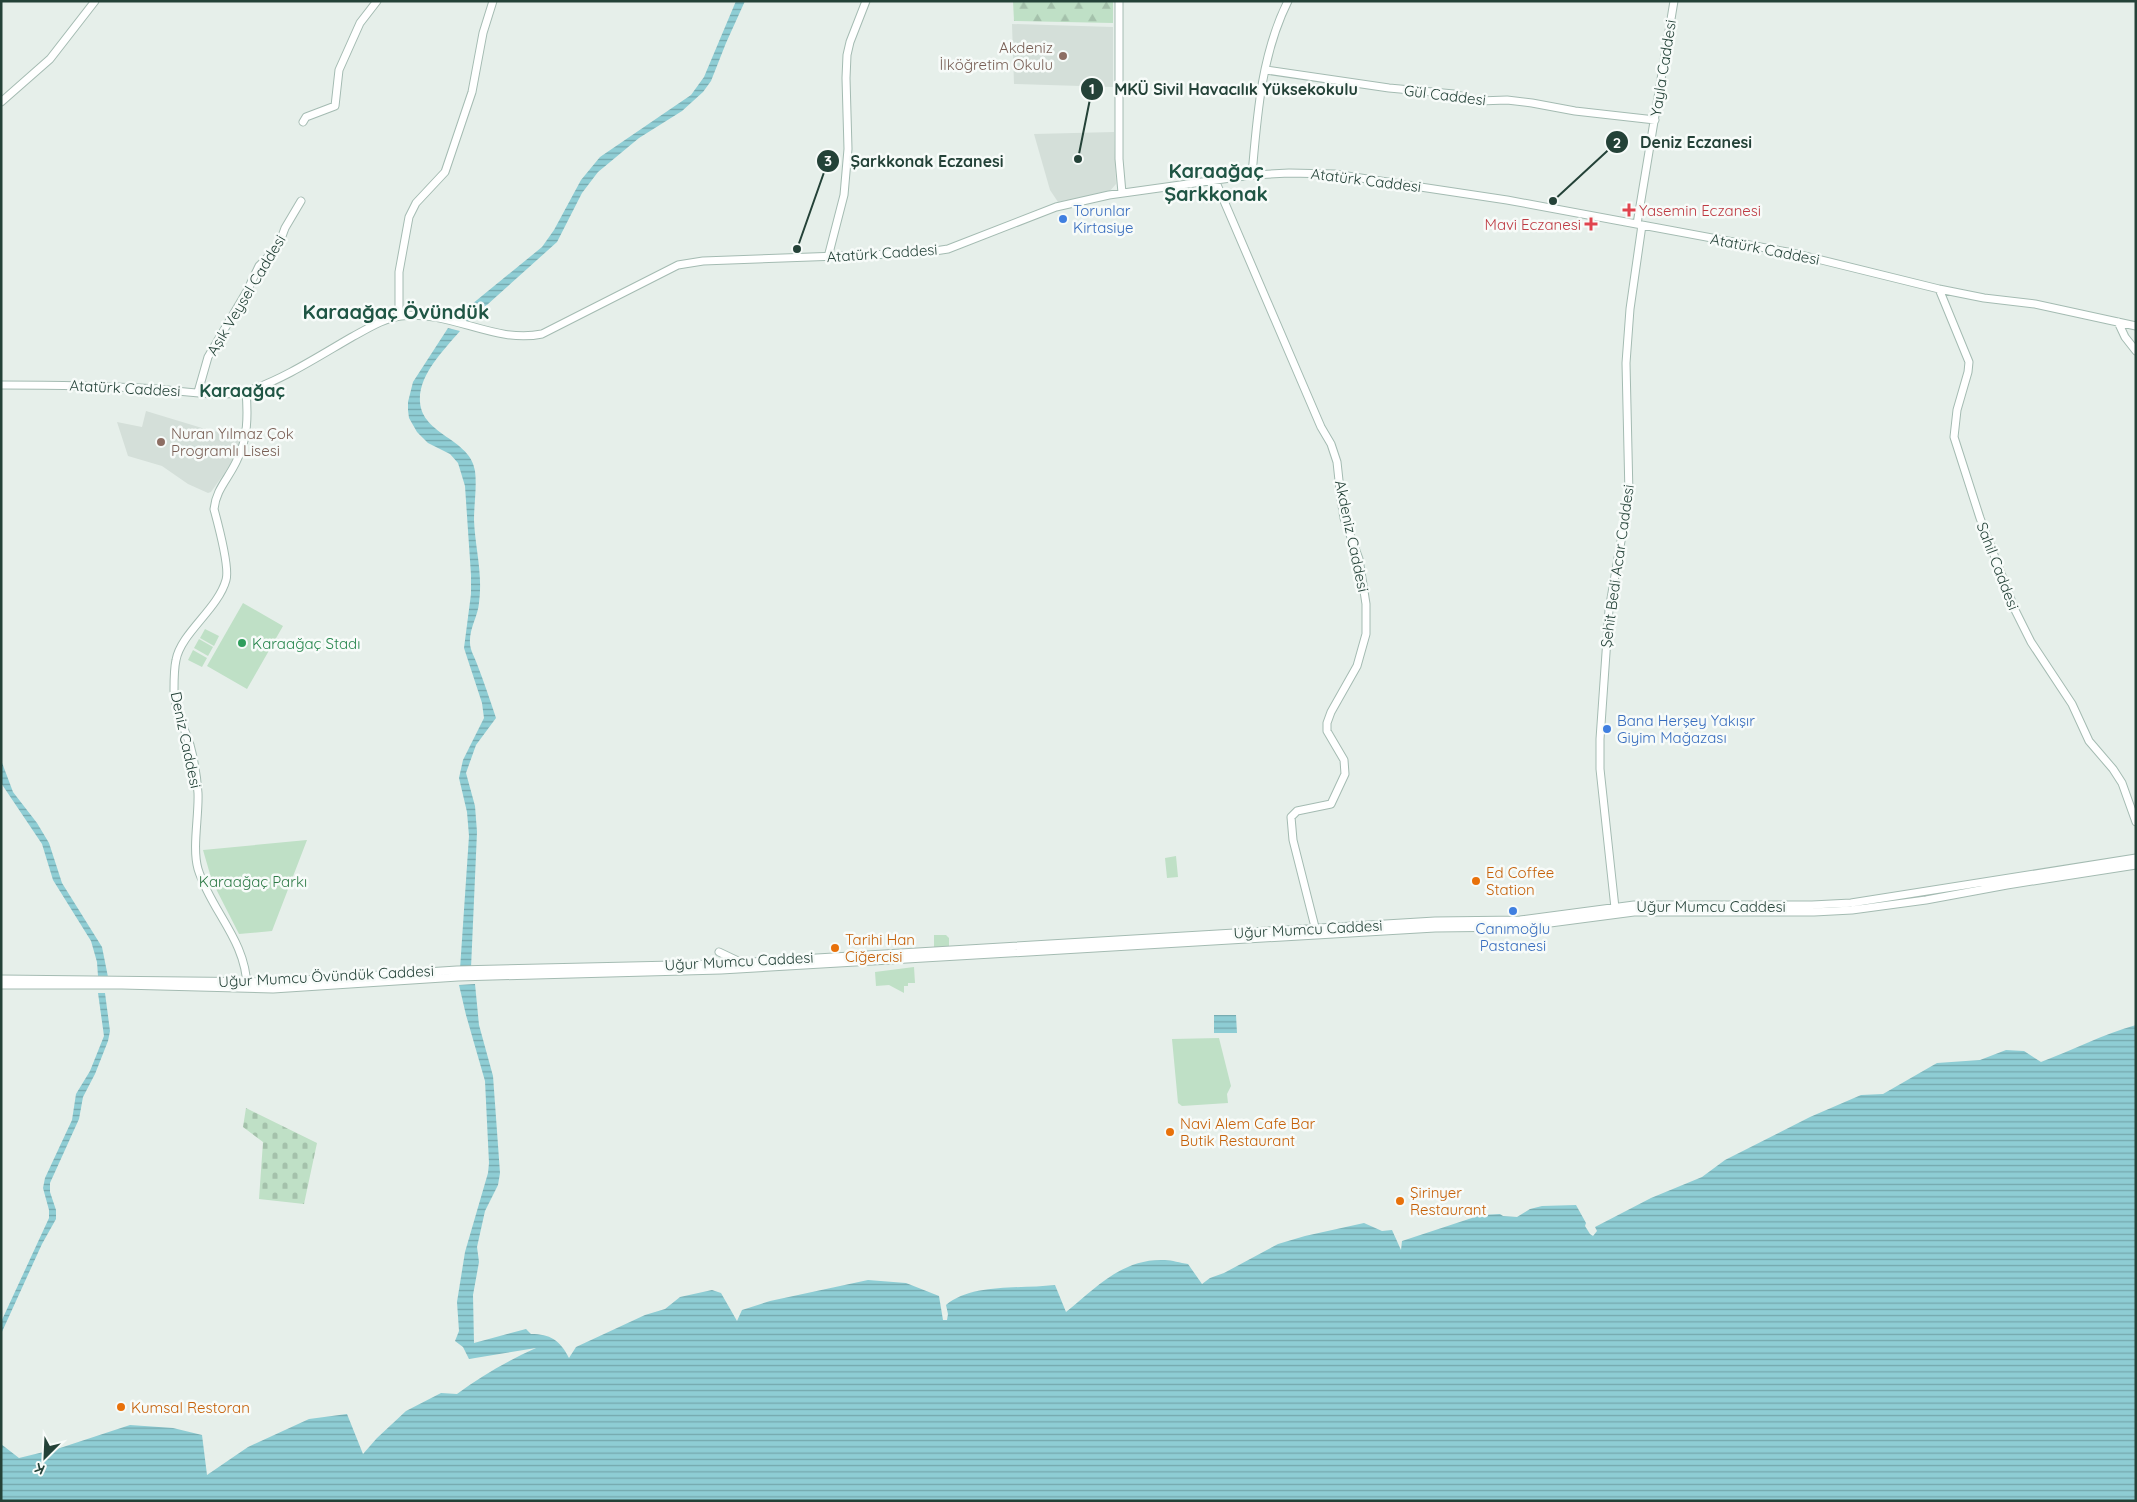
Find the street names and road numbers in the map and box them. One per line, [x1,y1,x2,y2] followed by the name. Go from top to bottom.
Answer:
[1646,18,1680,118] street label: Yayla Caddesi
[1403,81,1487,109] street label: Gül Caddesi
[1310,164,1422,196] street label: Atatürk Caddesi
[1709,229,1821,269] street label: Atatürk Caddesi
[202,231,290,359] street label: Aşık Veysel Caddesi
[826,240,938,266] street label: Atatürk Caddesi
[69,376,181,400] street label: Atatürk Caddesi
[1331,478,1373,594] street label: Akdeniz Caddesi
[1596,483,1638,649] street label: Şehit Bedi Acar Caddesi
[1973,519,2023,613] street label: Sahil Caddesi
[166,690,206,790] street label: Deniz Caddesi
[1636,897,1786,916] street label: Uğur Mumcu Caddesi
[1233,916,1383,942] street label: Uğur Mumcu Caddesi
[664,948,814,974] street label: Uğur Mumcu Caddesi
[218,961,434,991] street label: Uğur Mumcu Övündük Caddesi

